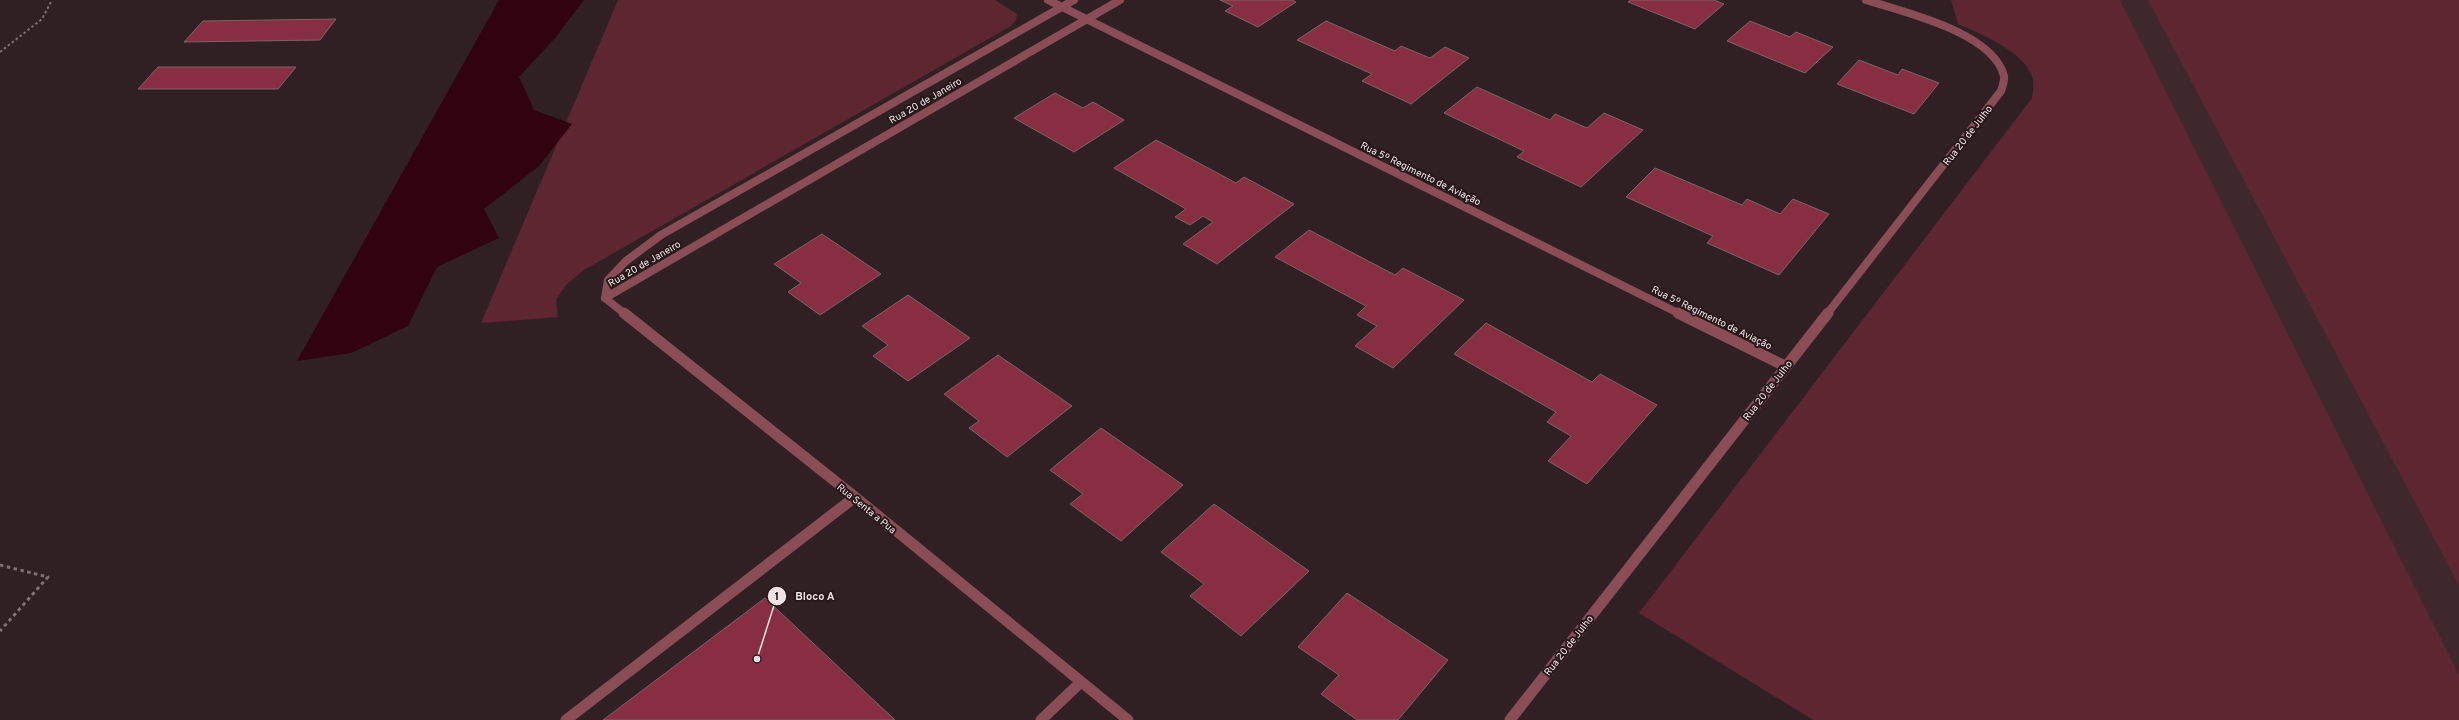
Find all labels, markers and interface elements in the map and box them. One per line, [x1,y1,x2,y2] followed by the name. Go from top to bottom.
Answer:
[887,75,965,127] street label: Rua 20 de Janeiro
[1941,103,1996,169] street label: Rua 20 de Julho
[1358,139,1483,209] street label: Rua 5º Regimento de Aviação
[606,238,684,290] street label: Rua 20 de Janeiro
[1649,283,1774,353] street label: Rua 5º Regimento de Aviação
[1741,358,1796,424] street label: Rua 20 de Julho
[834,481,898,537] street label: Rua Senta a Pua
[767,585,843,608] callout: Bloco A
[775,589,779,605] text: 1
[795,590,835,604] text: Bloco A
[1542,613,1597,679] street label: Rua 20 de Julho

